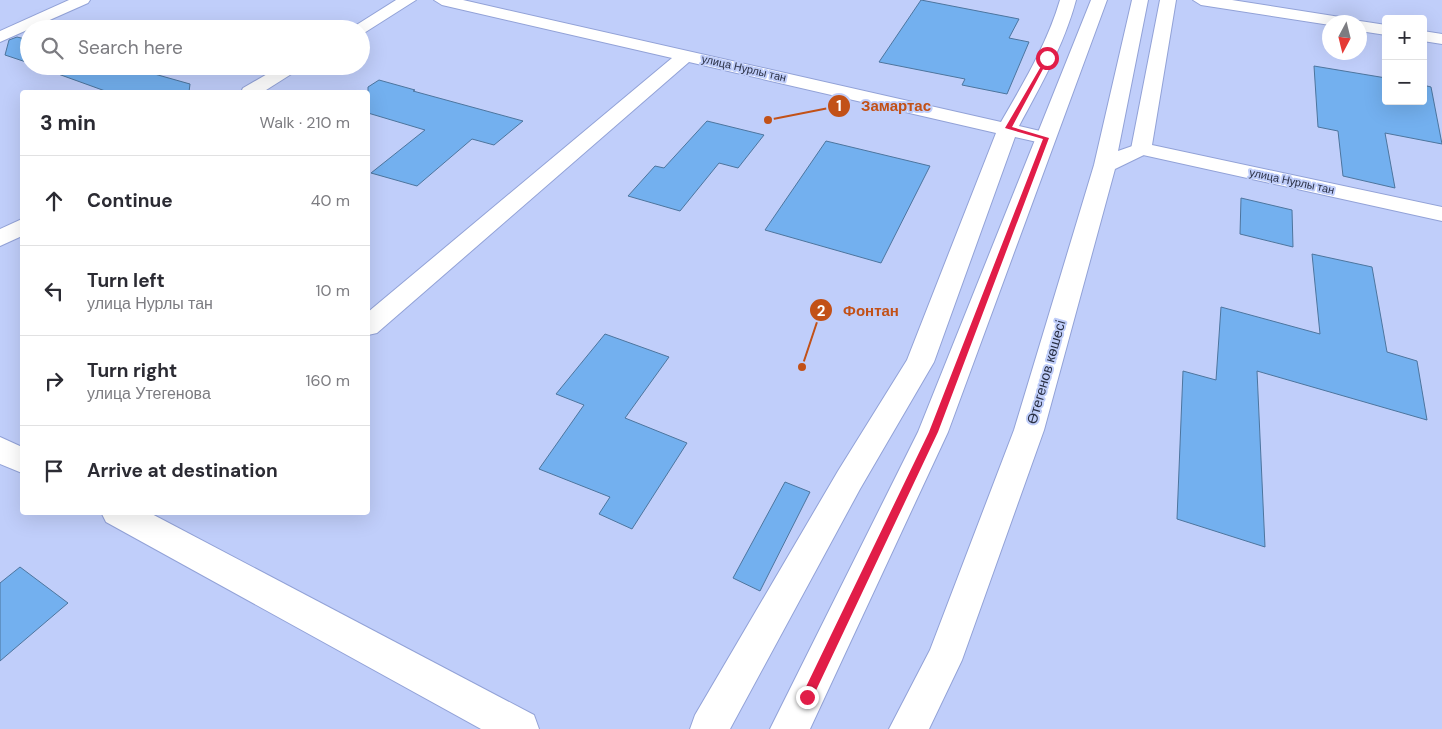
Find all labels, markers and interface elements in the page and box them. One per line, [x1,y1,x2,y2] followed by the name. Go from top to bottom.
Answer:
[1322,15,1367,60] north arrow
[1382,15,1427,105] map controls
[1382,15,1427,60] button: +
[20,20,370,75] search box
[38,34,66,62] icon: search
[78,35,183,60] text: Search here
[1036,47,1059,70] route start
[700,51,788,85] street label: улица Нурлы тан
[1382,60,1427,105] button: −
[826,91,941,121] callout: Замартас
[836,96,842,116] text: 1
[861,96,931,116] text: Замартас
[40,109,96,137] text: 3 min
[260,112,350,133] text: Walk · 210 m
[1248,165,1336,197] street label: улица Нурлы тан
[40,187,68,215] icon: ahead
[87,188,173,213] text: Continue
[311,190,350,211] text: 40 m
[87,268,165,293] text: Turn left
[40,277,68,305] icon: left
[316,280,350,301] text: 10 m
[87,293,213,314] text: улица Нурлы тан
[808,295,909,325] callout: Фонтан
[817,301,826,321] text: 2
[843,301,899,321] text: Фонтан
[1023,318,1069,426] street label: Өтегенов көшесі
[87,358,177,383] text: Turn right
[40,367,68,395] icon: right
[306,370,350,391] text: 160 m
[87,383,211,404] text: улица Утегенова
[40,457,68,485] icon: arrive
[87,458,278,483] text: Arrive at destination
[796,686,819,709] route end

